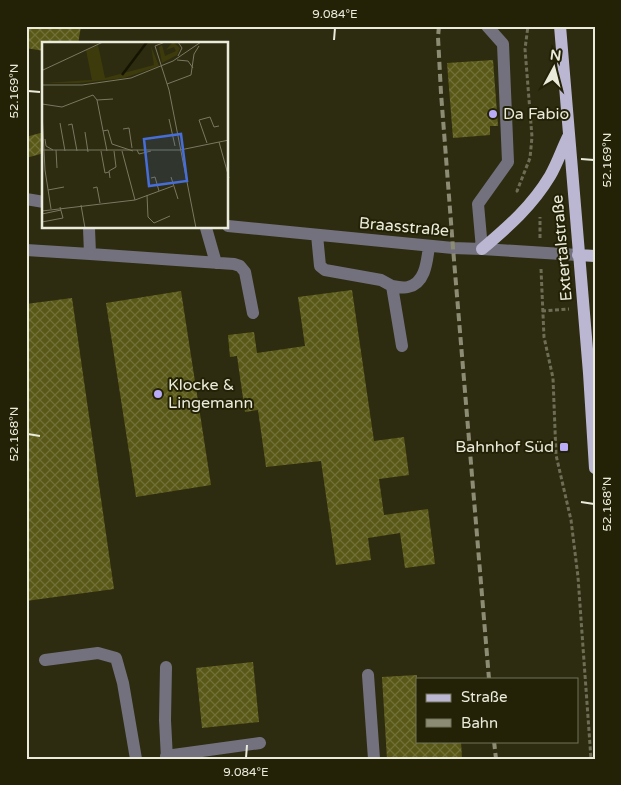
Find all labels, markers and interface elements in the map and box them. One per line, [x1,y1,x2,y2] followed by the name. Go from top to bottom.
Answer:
[312,7,358,21] text: 9.084°E
[42,42,229,229] inset map
[528,42,578,92] north arrow
[549,46,562,65] text: N
[7,64,21,118] text: 52.169°N
[503,104,569,124] place label: Da Fabio
[487,108,499,120] marker: Da Fabio
[600,133,614,187] text: 52.169°N
[547,194,577,302] street label: Extertalstraße
[358,213,450,241] street label: Braasstraße
[168,375,253,413] place label: Klocke & Lingemann
[152,388,164,400] marker: Klocke & Lingemann
[7,407,21,461] text: 52.168°N
[455,437,554,457] place label: Bahnhof Süd
[558,441,570,453] marker: Bahnhof Süd
[600,477,614,531] text: 52.168°N
[416,678,578,742] legend
[461,688,507,706] text: Straße
[461,714,498,732] text: Bahn
[223,765,269,779] text: 9.084°E

